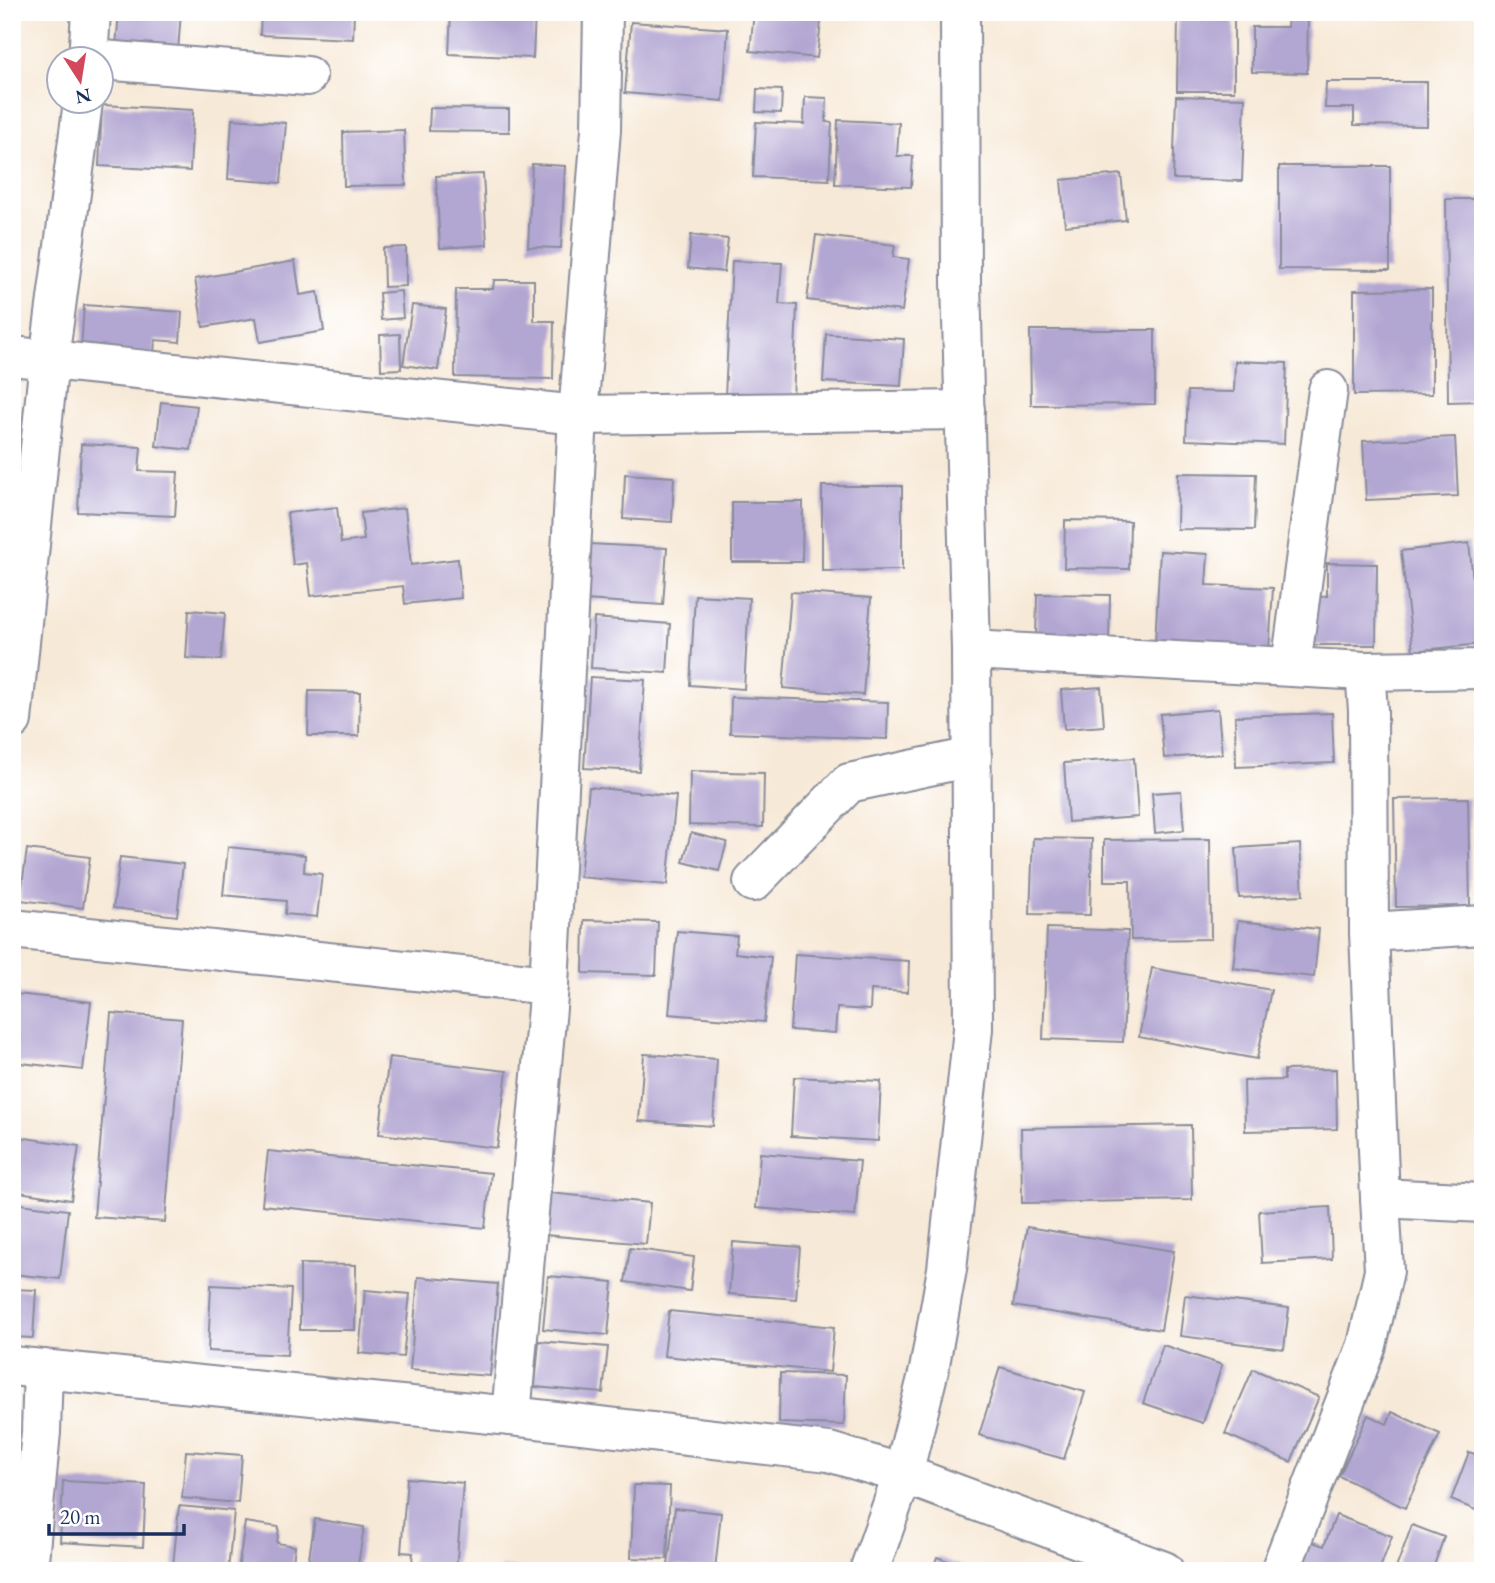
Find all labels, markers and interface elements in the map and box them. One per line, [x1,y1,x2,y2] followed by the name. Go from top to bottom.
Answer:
[46,46,116,116] north arrow
[73,82,94,110] text: N
[49,1492,184,1536] scale bar
[60,1503,101,1530] text: 20 m

